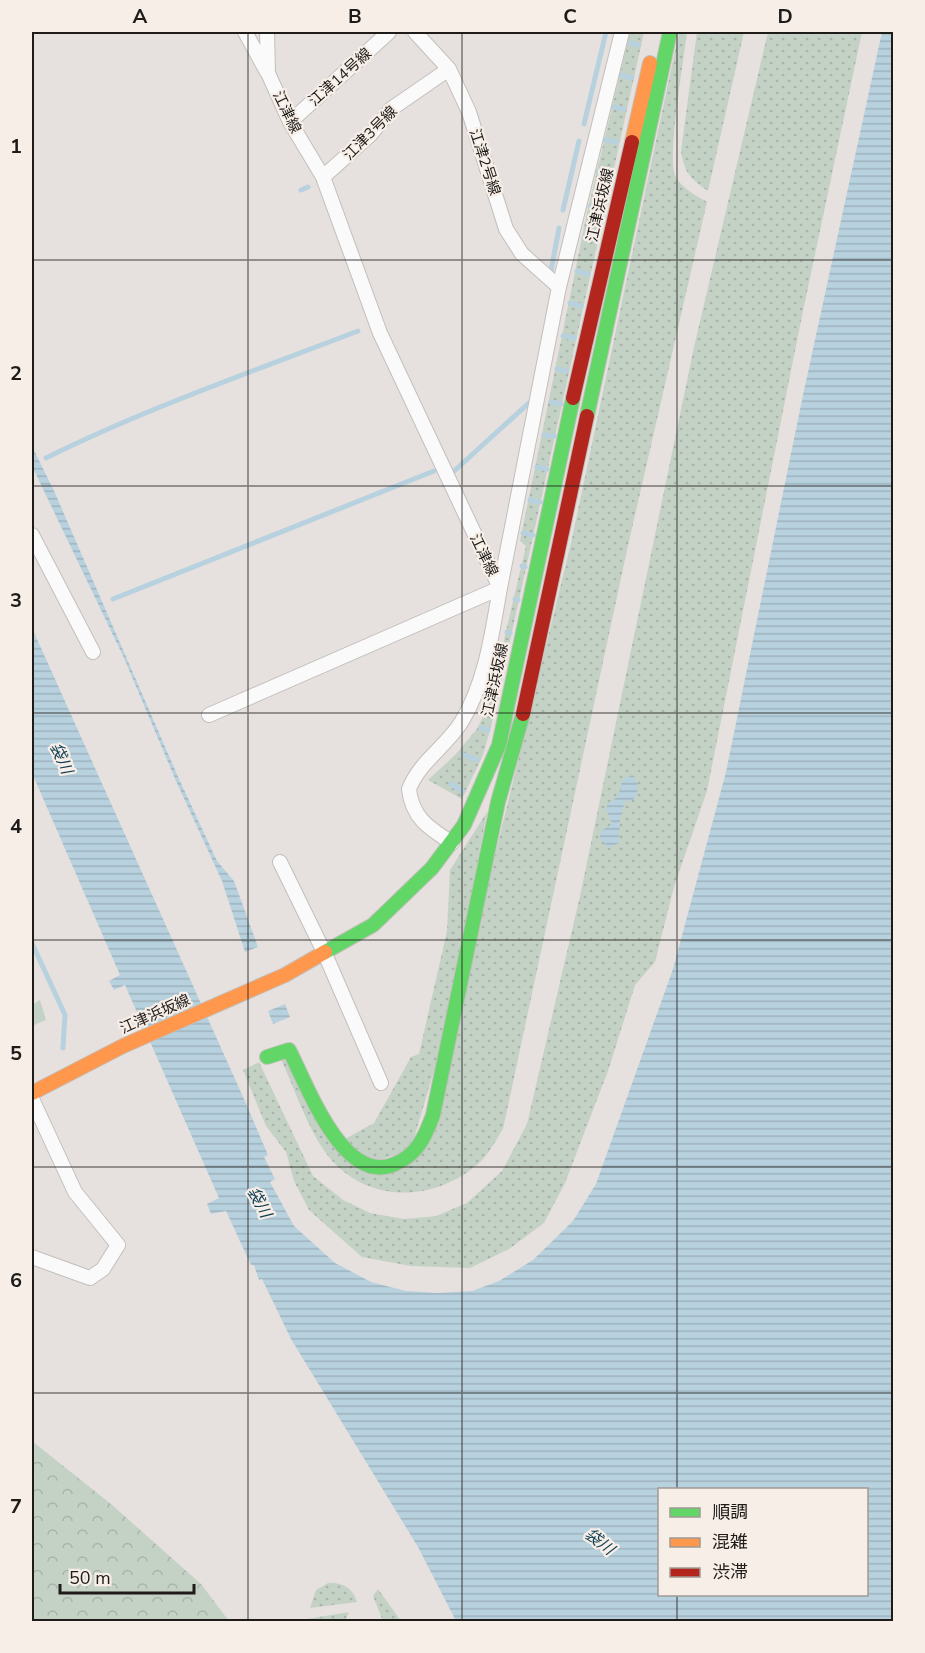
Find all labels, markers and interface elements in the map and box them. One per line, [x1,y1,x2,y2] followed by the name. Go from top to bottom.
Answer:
[133,3,148,30] text: A
[348,3,362,30] text: B
[563,3,577,30] text: C
[777,3,793,30] text: D
[304,43,376,111] street label: 江津14号線
[268,87,306,137] street label: 江津線
[339,102,401,164] street label: 江津3号線
[465,126,505,198] street label: 江津2号線
[10,133,22,160] text: 1
[582,166,618,244] street label: 江津浜坂線
[10,360,22,387] text: 2
[465,530,503,580] street label: 江津線
[10,587,22,614] text: 3
[477,641,513,719] street label: 江津浜坂線
[45,739,78,779] water label: 袋川
[10,813,22,840] text: 4
[117,990,193,1038] street label: 江津浜坂線
[10,1040,22,1067] text: 5
[242,1183,277,1224] water label: 袋川
[10,1267,22,1294] text: 6
[658,1488,868,1596] legend
[10,1493,22,1520] text: 7
[712,1500,748,1524] text: 順調
[580,1523,620,1562] water label: 袋川
[712,1530,748,1554] text: 混雑
[60,1557,194,1595] scale bar
[712,1560,748,1584] text: 渋滞
[69,1566,111,1590] text: 50 m

